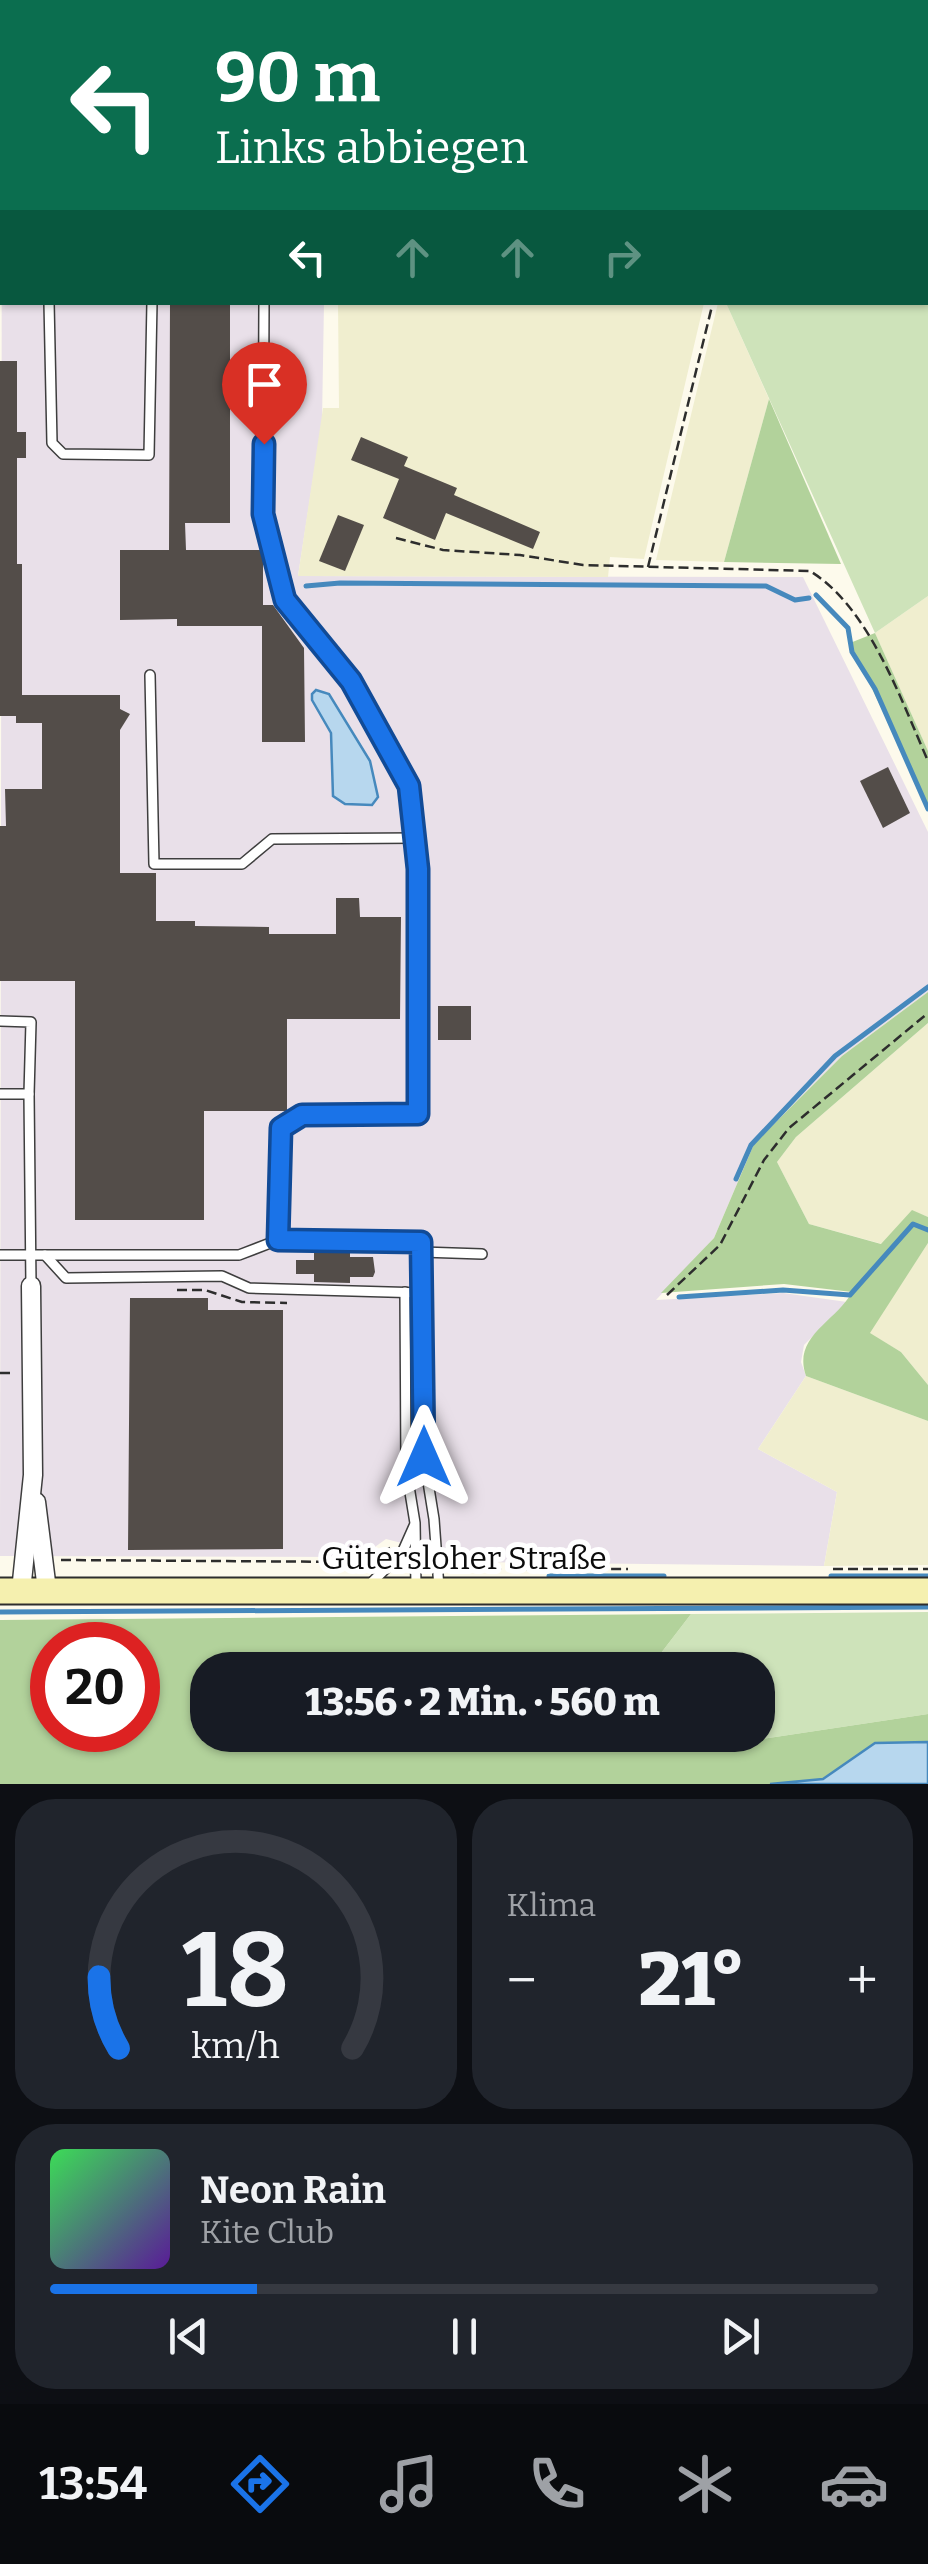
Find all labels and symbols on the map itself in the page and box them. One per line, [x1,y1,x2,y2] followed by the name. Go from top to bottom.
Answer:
[222,342,307,445] pin
[372,1405,476,1509] position arrow
[321,1539,607,1577] street label: Gütersloher Straße
[30,1622,160,1752] speed limit sign: 20

